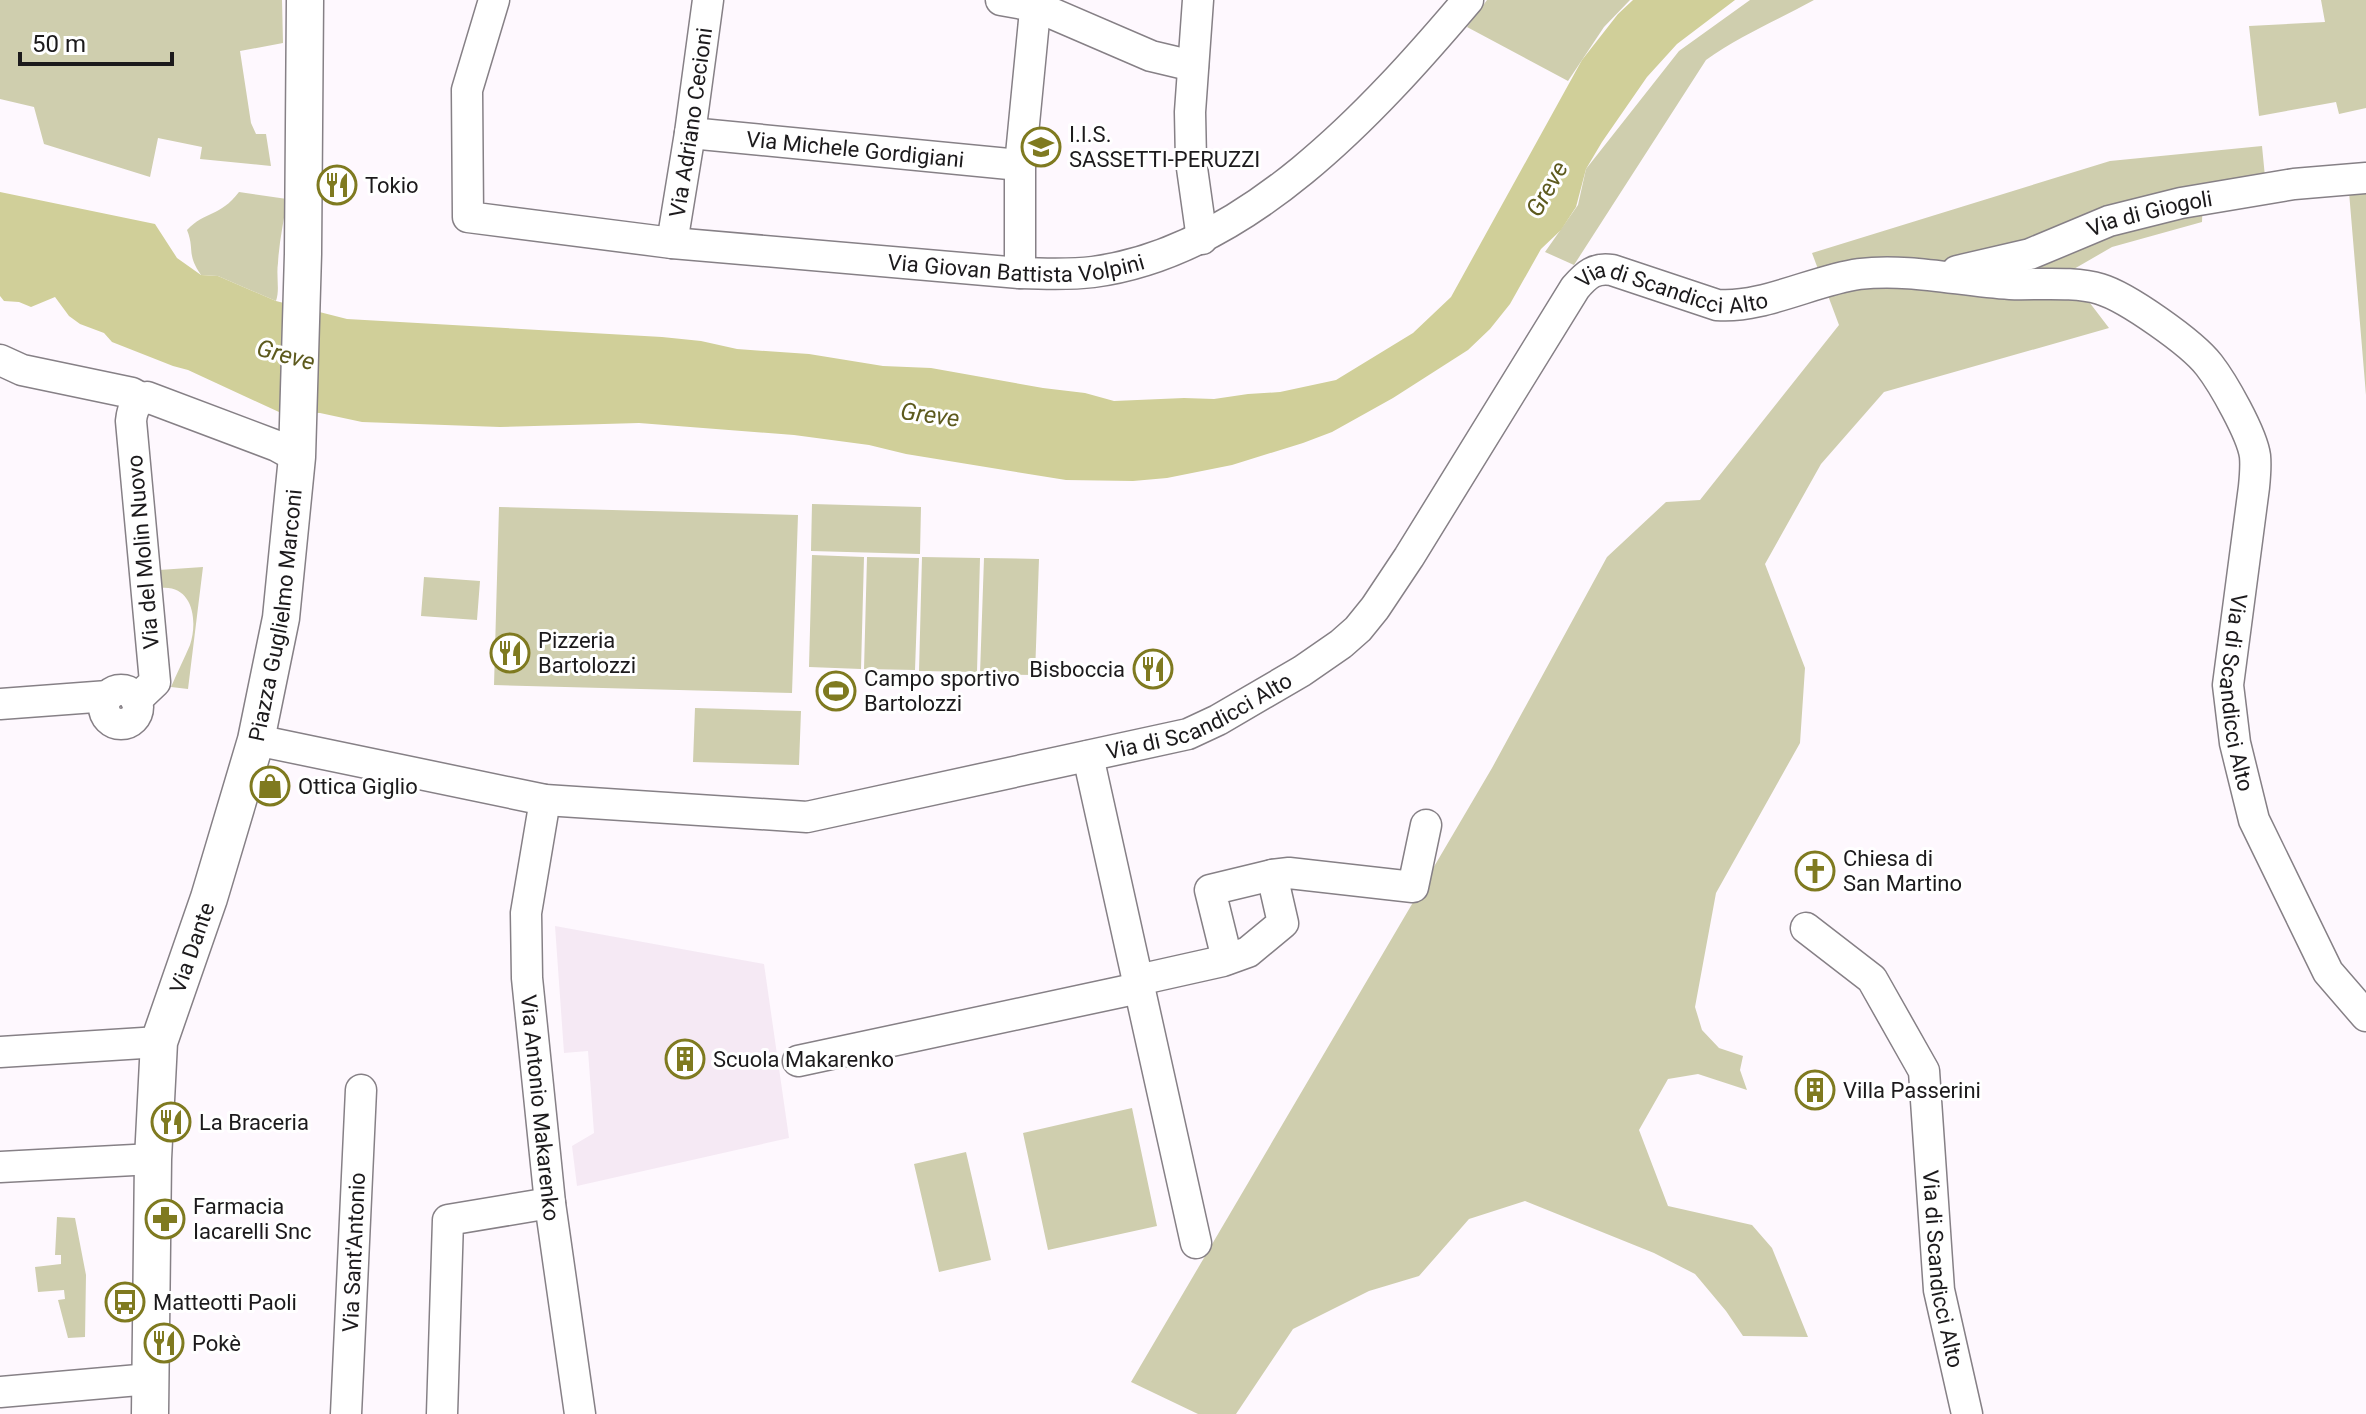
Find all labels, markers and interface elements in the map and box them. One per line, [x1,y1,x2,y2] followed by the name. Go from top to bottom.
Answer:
[20,16,172,66] scale bar
[664,26,717,219] street label: Via Adriano Cecioni
[32,30,86,58] text: 50 m
[1069,122,1260,172] place label: I.I.S. SASSETTI-PERUZZI
[745,126,965,172] street label: Via Michele Gordigiani
[1020,126,1062,168] school or university icon: I.I.S. SASSETTI-PERUZZI
[1520,156,1574,222] water label: Greve
[316,164,358,206] restaurant icon: Tokio
[365,173,419,198] place label: Tokio
[2083,185,2214,241] street label: Via di Giogoli
[887,249,1147,287] street label: Via Giovan Battista Volpini
[1570,256,1770,318] street label: Via di Scandicci Alto
[254,334,318,376] water label: Greve
[899,397,961,433] water label: Greve
[122,454,164,650] street label: Via del Molin Nuovo
[244,488,306,743] street label: Piazza Guglielmo Marconi
[2215,592,2259,794] street label: Via di Scandicci Alto
[538,628,636,678] place label: Pizzeria Bartolozzi
[489,632,531,674] restaurant icon: Pizzeria Bartolozzi
[1132,648,1174,690] restaurant icon: Bisboccia
[1029,657,1125,682] place label: Bisboccia
[864,666,1020,716] place label: Campo sportivo Bartolozzi
[1104,667,1296,764] street label: Via di Scandicci Alto
[815,670,857,712] sports icon: Campo sportivo Bartolozzi
[249,765,291,807] shop icon: Ottica Giglio
[298,774,418,799] place label: Ottica Giglio
[1843,846,1962,896] place label: Chiesa di San Martino
[1794,850,1836,892] church icon: Chiesa di San Martino
[164,899,219,996] street label: Via Dante
[516,993,565,1223] street label: Via Antonio Makarenko
[664,1038,706,1080] building icon: Scuola Makarenko
[713,1047,894,1072] place label: Scuola Makarenko
[1794,1069,1836,1111] building icon: Villa Passerini
[1843,1078,1981,1103] place label: Villa Passerini
[150,1101,192,1143] restaurant icon: La Braceria
[199,1110,309,1135] place label: La Braceria
[1918,1169,1969,1370] street label: Via di Scandicci Alto
[337,1172,370,1333] street label: Via Sant'Antonio
[193,1194,312,1244] place label: Farmacia Iacarelli Snc
[144,1198,186,1240] pharmacy icon: Farmacia Iacarelli Snc
[104,1281,146,1323] bus stop icon: Matteotti Paoli
[153,1290,297,1315] place label: Matteotti Paoli
[143,1322,185,1364] restaurant icon: Pokè
[192,1331,241,1356] place label: Pokè

